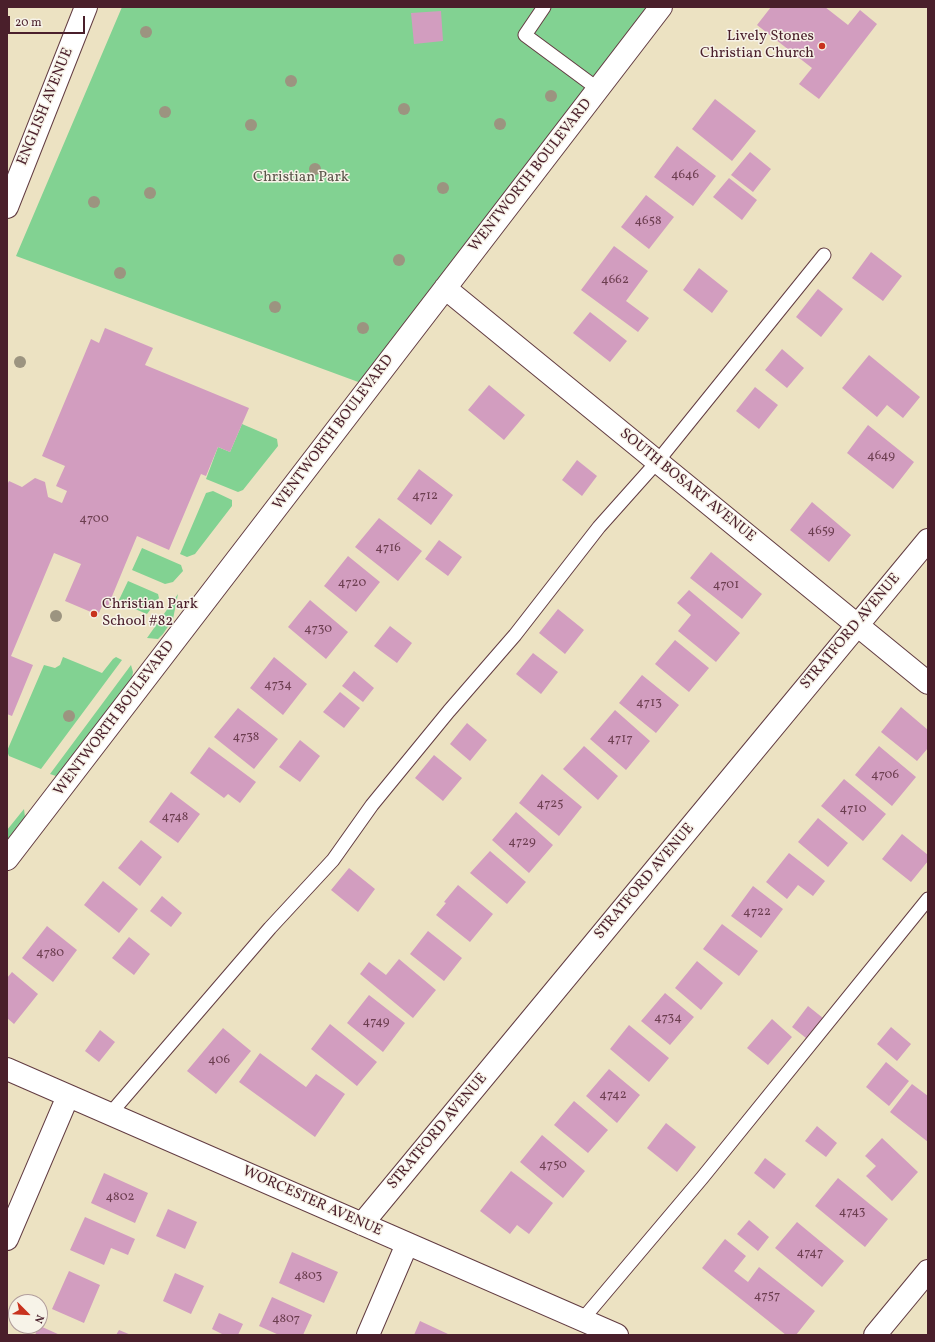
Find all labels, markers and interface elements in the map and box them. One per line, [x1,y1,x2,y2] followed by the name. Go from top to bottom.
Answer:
[10,8,87,34] scale bar
[15,15,42,31] text: 20 m
[700,28,814,63] place label: Lively Stones Christian Church
[817,41,827,51] marker: Lively Stones Christian Church
[14,46,78,168] street label: ENGLISH AVENUE
[466,96,596,256] street label: WENTWORTH BOULEVARD
[671,168,699,184] house number: 4646
[253,169,349,187] park label: Christian Park
[634,214,662,230] house number: 4658
[601,273,629,289] house number: 4662
[270,352,398,514] street label: WENTWORTH BOULEVARD
[615,425,759,547] street label: SOUTH BOSART AVENUE
[867,449,895,465] house number: 4649
[412,489,438,505] house number: 4712
[79,512,109,528] house number: 4700
[808,524,834,540] house number: 4659
[375,541,401,557] house number: 4716
[797,570,905,694] street label: STRATFORD AVENUE
[338,576,366,592] house number: 4720
[713,578,739,594] house number: 4701
[102,596,198,631] place label: Christian Park School #82
[89,609,99,619] marker: Christian Park School #82
[304,622,332,638] house number: 4730
[51,638,179,800] street label: WENTWORTH BOULEVARD
[264,678,292,694] house number: 4734
[636,696,662,712] house number: 4713
[233,730,259,746] house number: 4738
[607,732,633,748] house number: 4717
[871,768,899,784] house number: 4706
[536,797,564,813] house number: 4725
[840,802,866,818] house number: 4710
[162,810,188,826] house number: 4748
[591,820,699,944] street label: STRATFORD AVENUE
[508,835,536,851] house number: 4729
[743,905,771,921] house number: 4722
[36,946,64,962] house number: 4780
[654,1011,682,1027] house number: 4734
[363,1015,389,1031] house number: 4749
[208,1053,230,1069] house number: 406
[384,1070,492,1194] street label: STRATFORD AVENUE
[599,1088,627,1104] house number: 4742
[539,1158,567,1174] house number: 4750
[239,1163,385,1241] street label: WORCESTER AVENUE
[106,1190,134,1206] house number: 4802
[839,1205,865,1221] house number: 4743
[797,1246,823,1262] house number: 4747
[294,1269,322,1285] house number: 4803
[754,1289,780,1305] house number: 4757
[8,1294,48,1334] north arrow
[30,1312,47,1325] text: N
[272,1312,300,1328] house number: 4807

